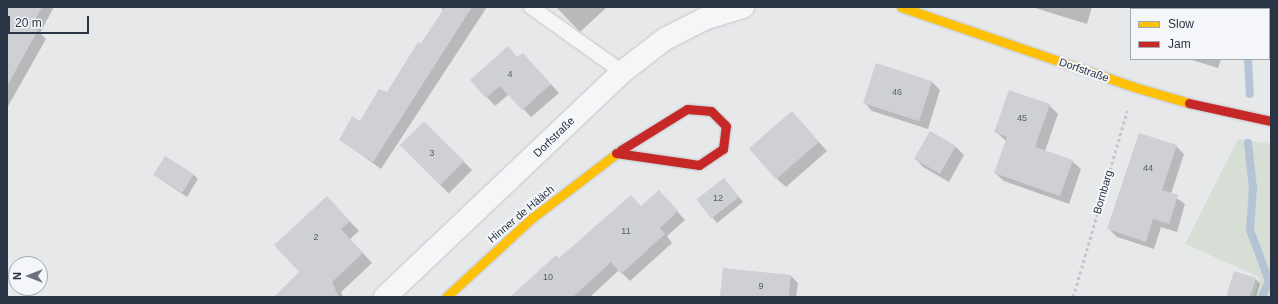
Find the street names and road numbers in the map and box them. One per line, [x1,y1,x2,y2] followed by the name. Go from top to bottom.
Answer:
[1057,55,1111,85] street label: Dorfstraße
[531,114,577,160] street label: Dorfstraße
[1090,168,1116,216] street label: Bornbarg
[485,182,557,246] street label: Hinner de Hääch

